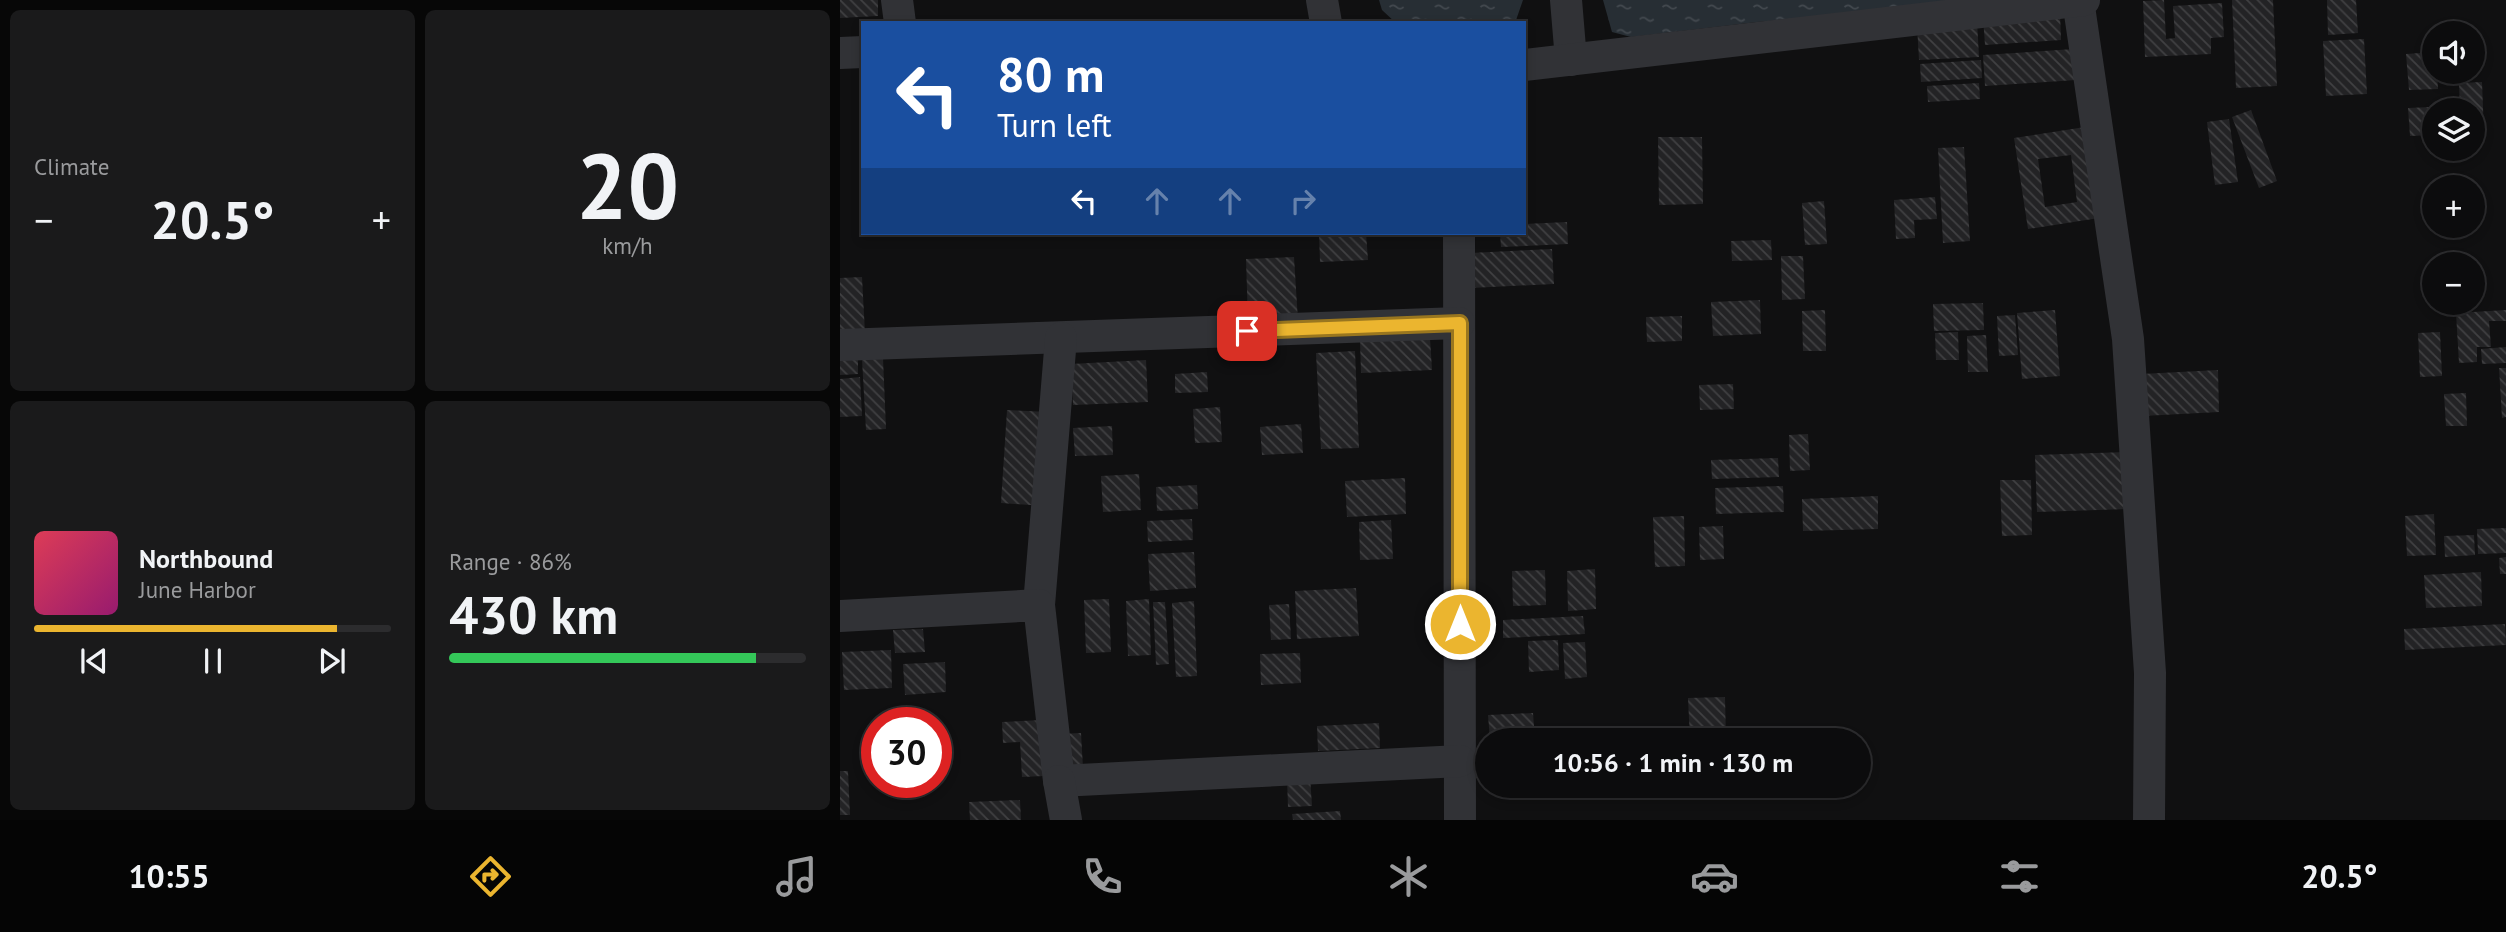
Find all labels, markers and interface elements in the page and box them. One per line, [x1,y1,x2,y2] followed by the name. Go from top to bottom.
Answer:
[2422,21,2485,315] map controls
[2422,21,2485,84] button: sound
[997,42,1104,106] text: 80 m
[882,49,973,140] icon: left
[2422,98,2485,161] button: layers
[997,104,1112,146] text: Turn left
[576,126,679,244] text: 20
[34,152,109,181] text: Climate
[2422,175,2485,238] button: +
[1065,182,1103,220] icon: left
[1138,182,1176,220] icon: ahead
[1211,182,1249,220] icon: ahead
[1284,182,1322,220] icon: right
[151,186,274,253] text: 20.5°
[34,195,53,244] text: −
[372,195,391,244] text: +
[602,231,653,260] text: km/h
[2422,252,2485,315] button: −
[1217,301,1277,361] pin
[1228,312,1266,350] icon: arrive
[139,542,273,575] text: Northbound
[449,547,572,576] text: Range · 86%
[139,575,256,604] text: June Harbor
[449,581,618,648] text: 430 km
[1423,587,1497,661] position arrow
[75,642,113,680] icon: previous
[194,642,232,680] icon: pause
[313,642,351,680] icon: next
[861,707,952,798] speed limit sign: 30
[1553,746,1793,779] text: 10:56 · 1 min · 130 m
[466,852,515,901] icon: directions
[772,852,821,901] icon: music
[1078,852,1127,901] icon: phone
[1384,852,1433,901] icon: climate
[1690,852,1739,901] icon: car
[1995,852,2044,901] icon: filters
[128,855,210,897] text: 10:55
[2301,855,2378,897] text: 20.5°

